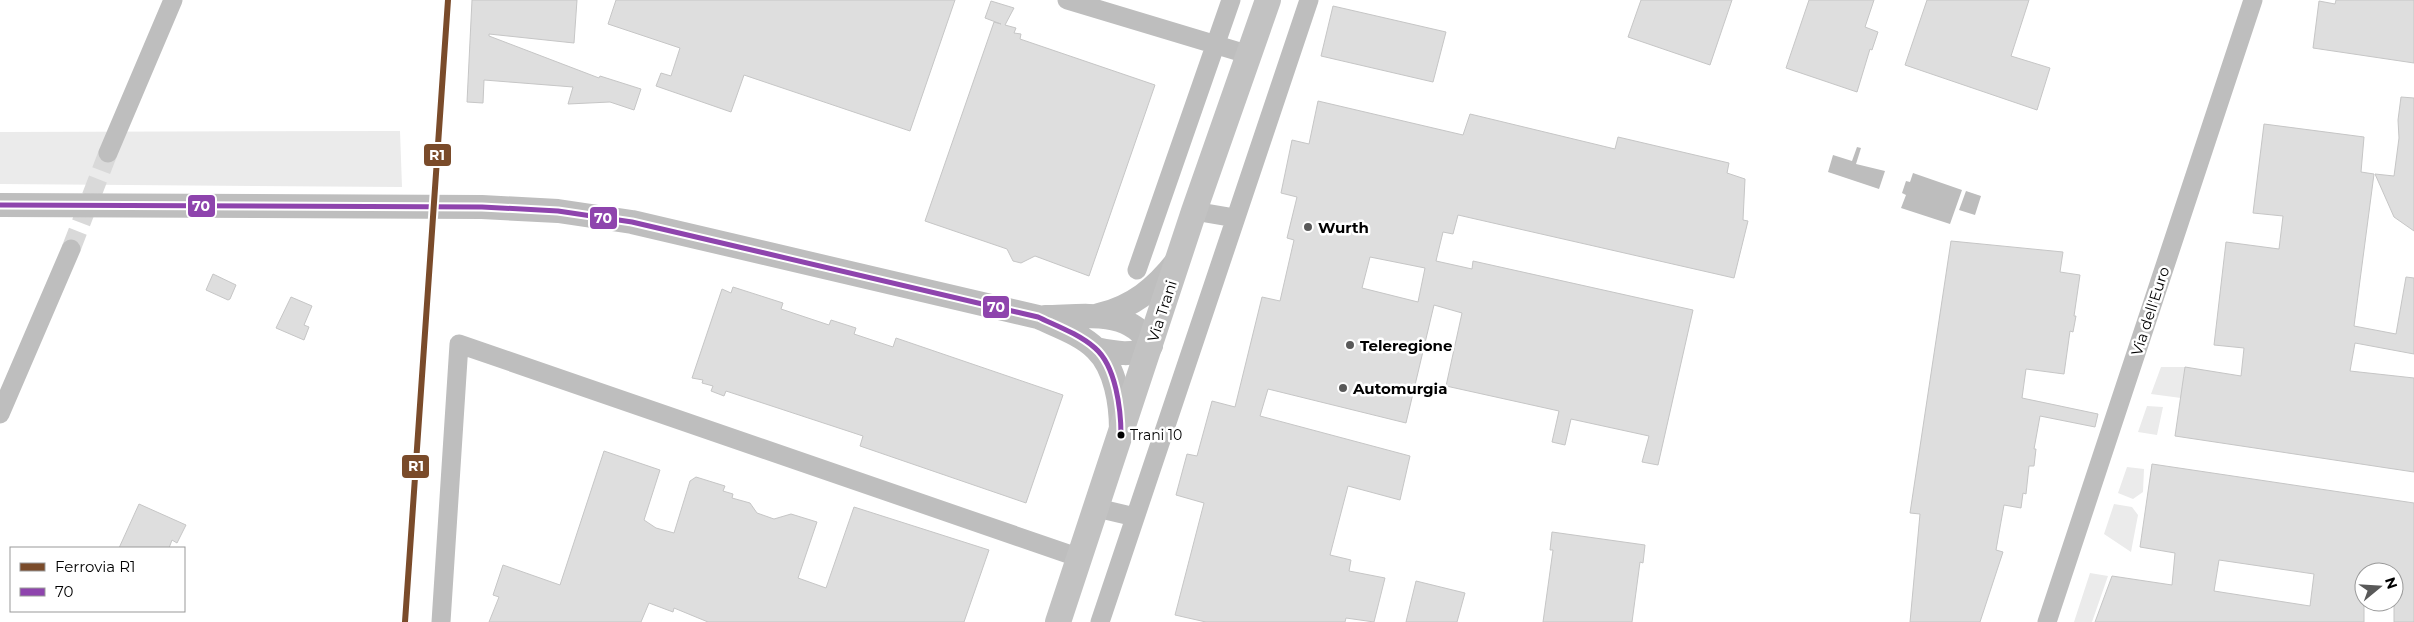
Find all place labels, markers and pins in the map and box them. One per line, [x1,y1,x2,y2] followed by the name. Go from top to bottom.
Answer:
[1318,218,1369,237] place label: Wurth
[1302,221,1314,233] marker: Wurth
[1360,336,1452,355] place label: Teleregione
[1344,339,1356,351] marker: Teleregione
[1352,379,1447,398] place label: Automurgia
[1337,382,1349,394] marker: Automurgia
[1130,426,1182,444] place label: Trani 10
[1116,430,1126,440] marker: Trani 10

